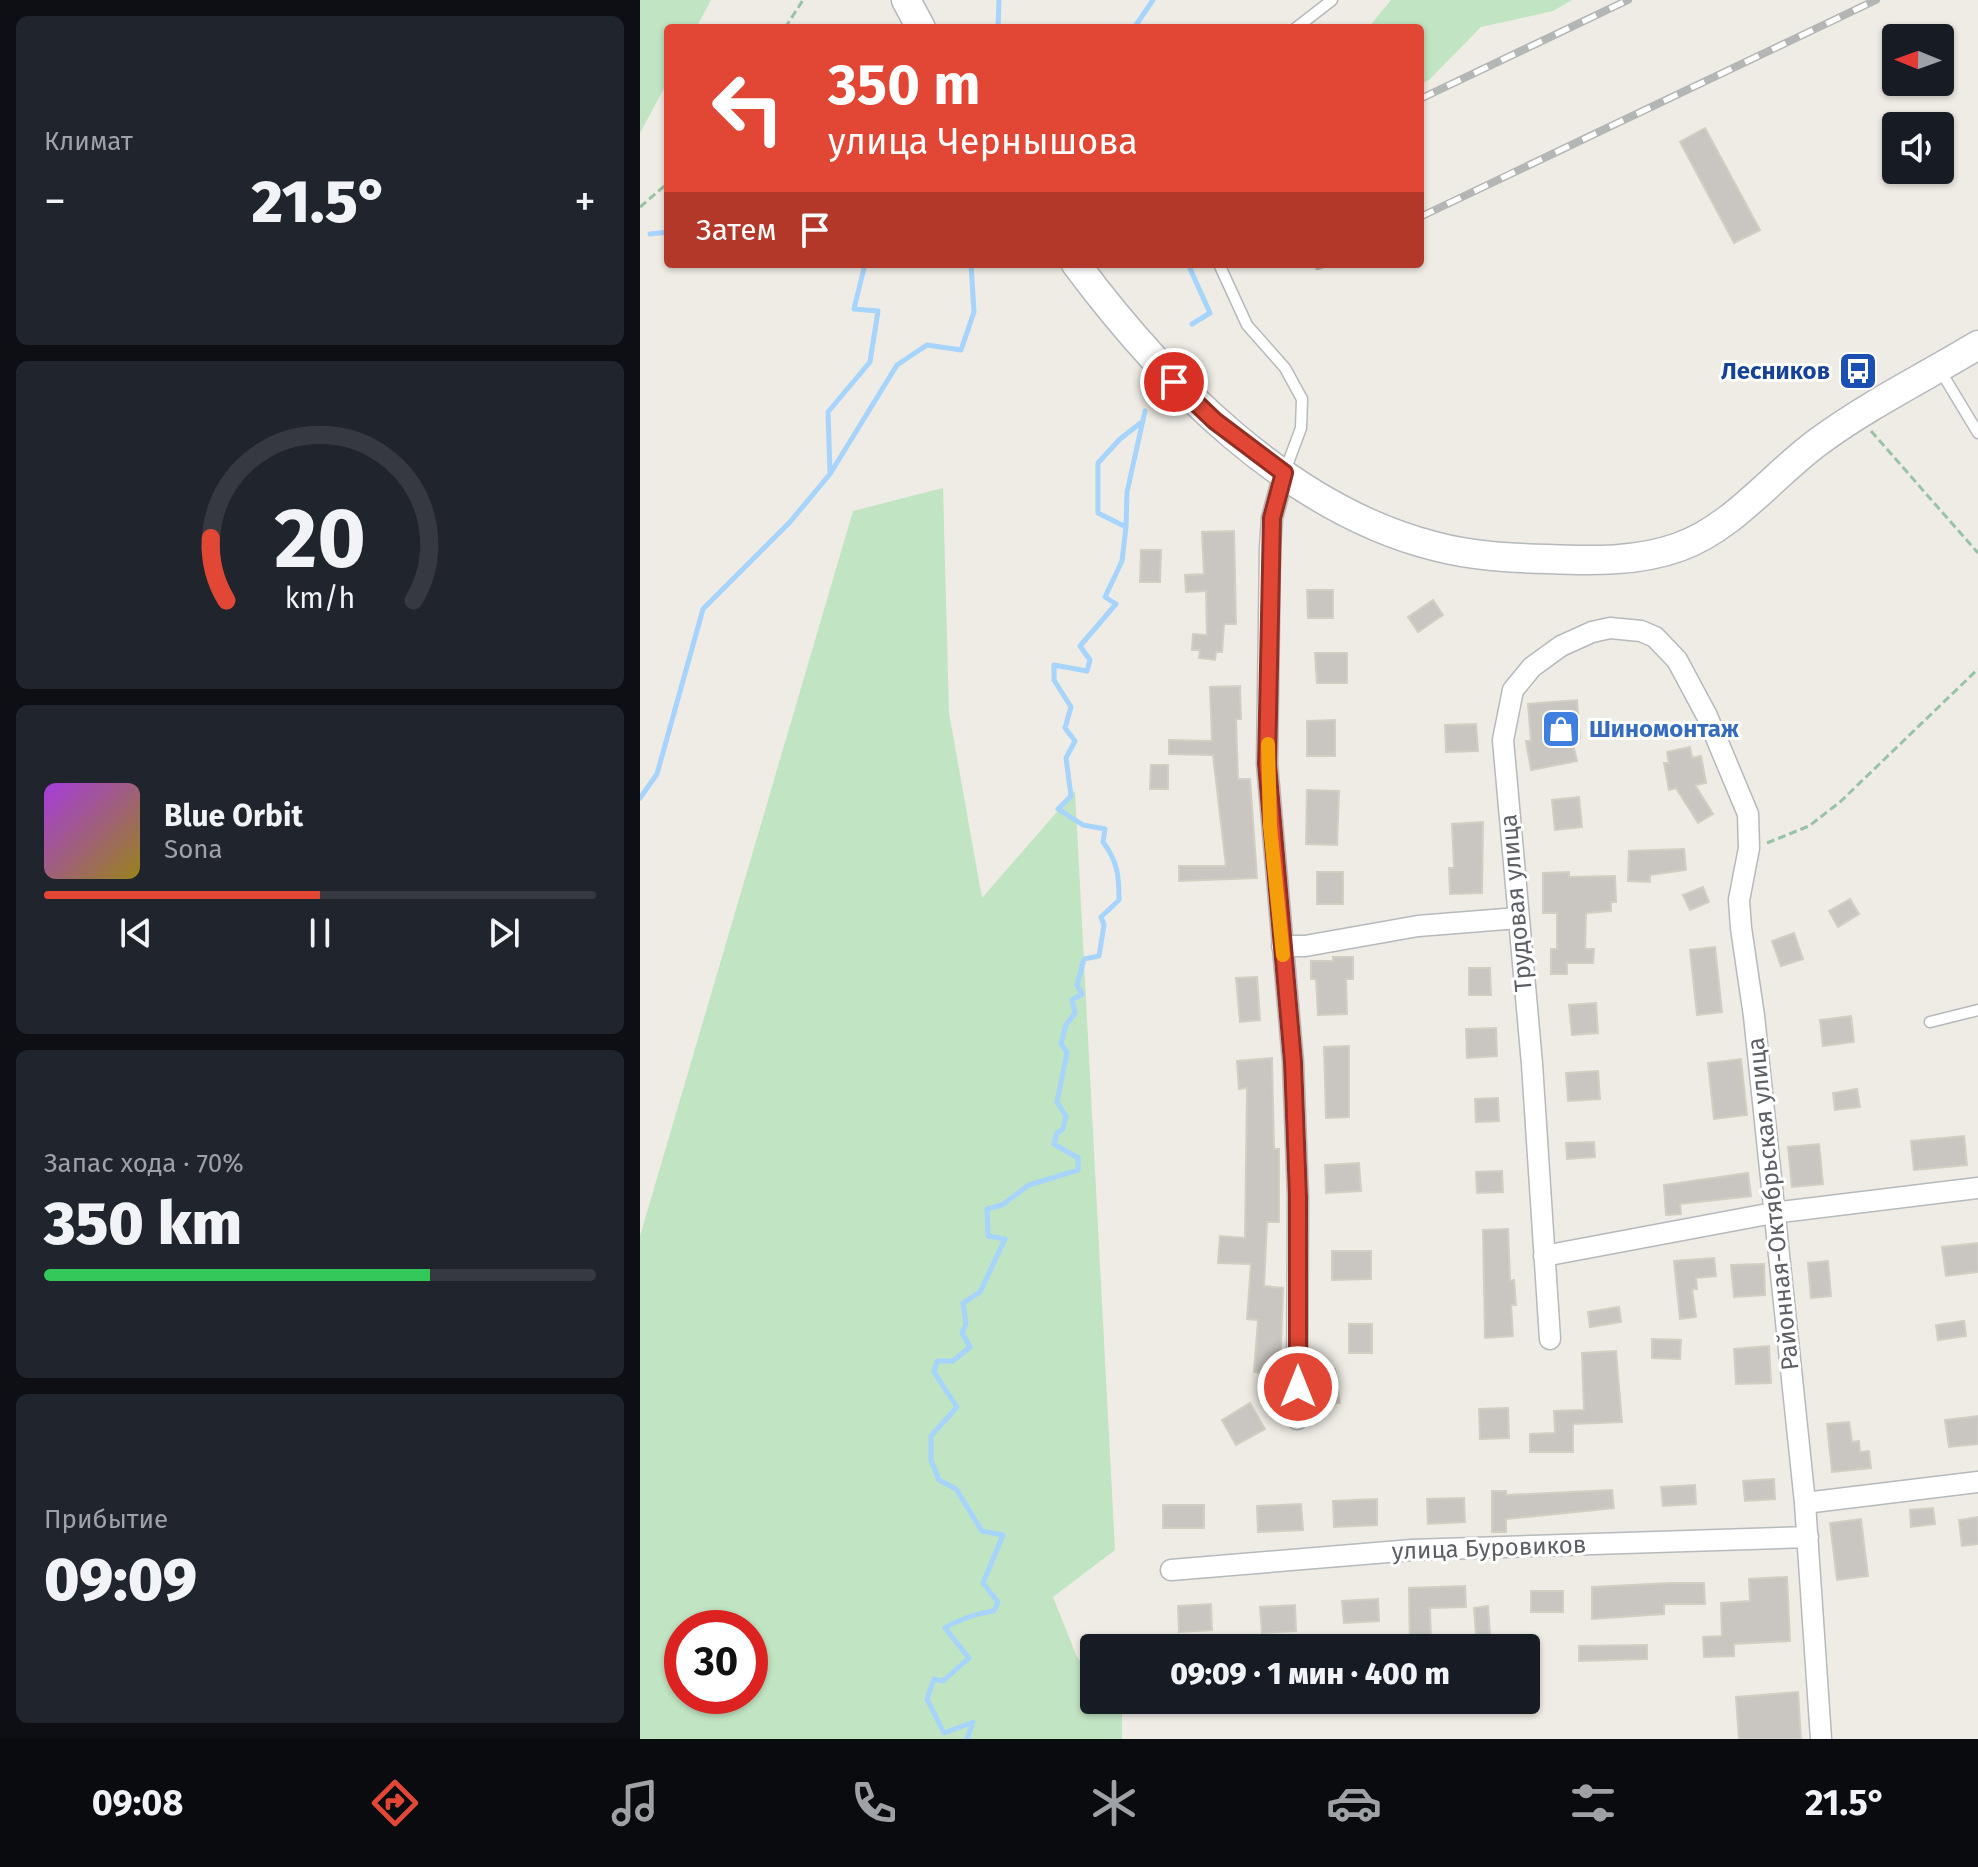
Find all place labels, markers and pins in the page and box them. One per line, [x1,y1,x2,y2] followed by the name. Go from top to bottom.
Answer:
[1140,348,1208,416] pin
[1837,350,1879,392] bus stop icon: Лесников
[1721,357,1830,385] place label: Лесников
[1540,708,1582,750] shop icon: Шиномонтаж
[1589,715,1740,743] place label: Шиномонтаж

